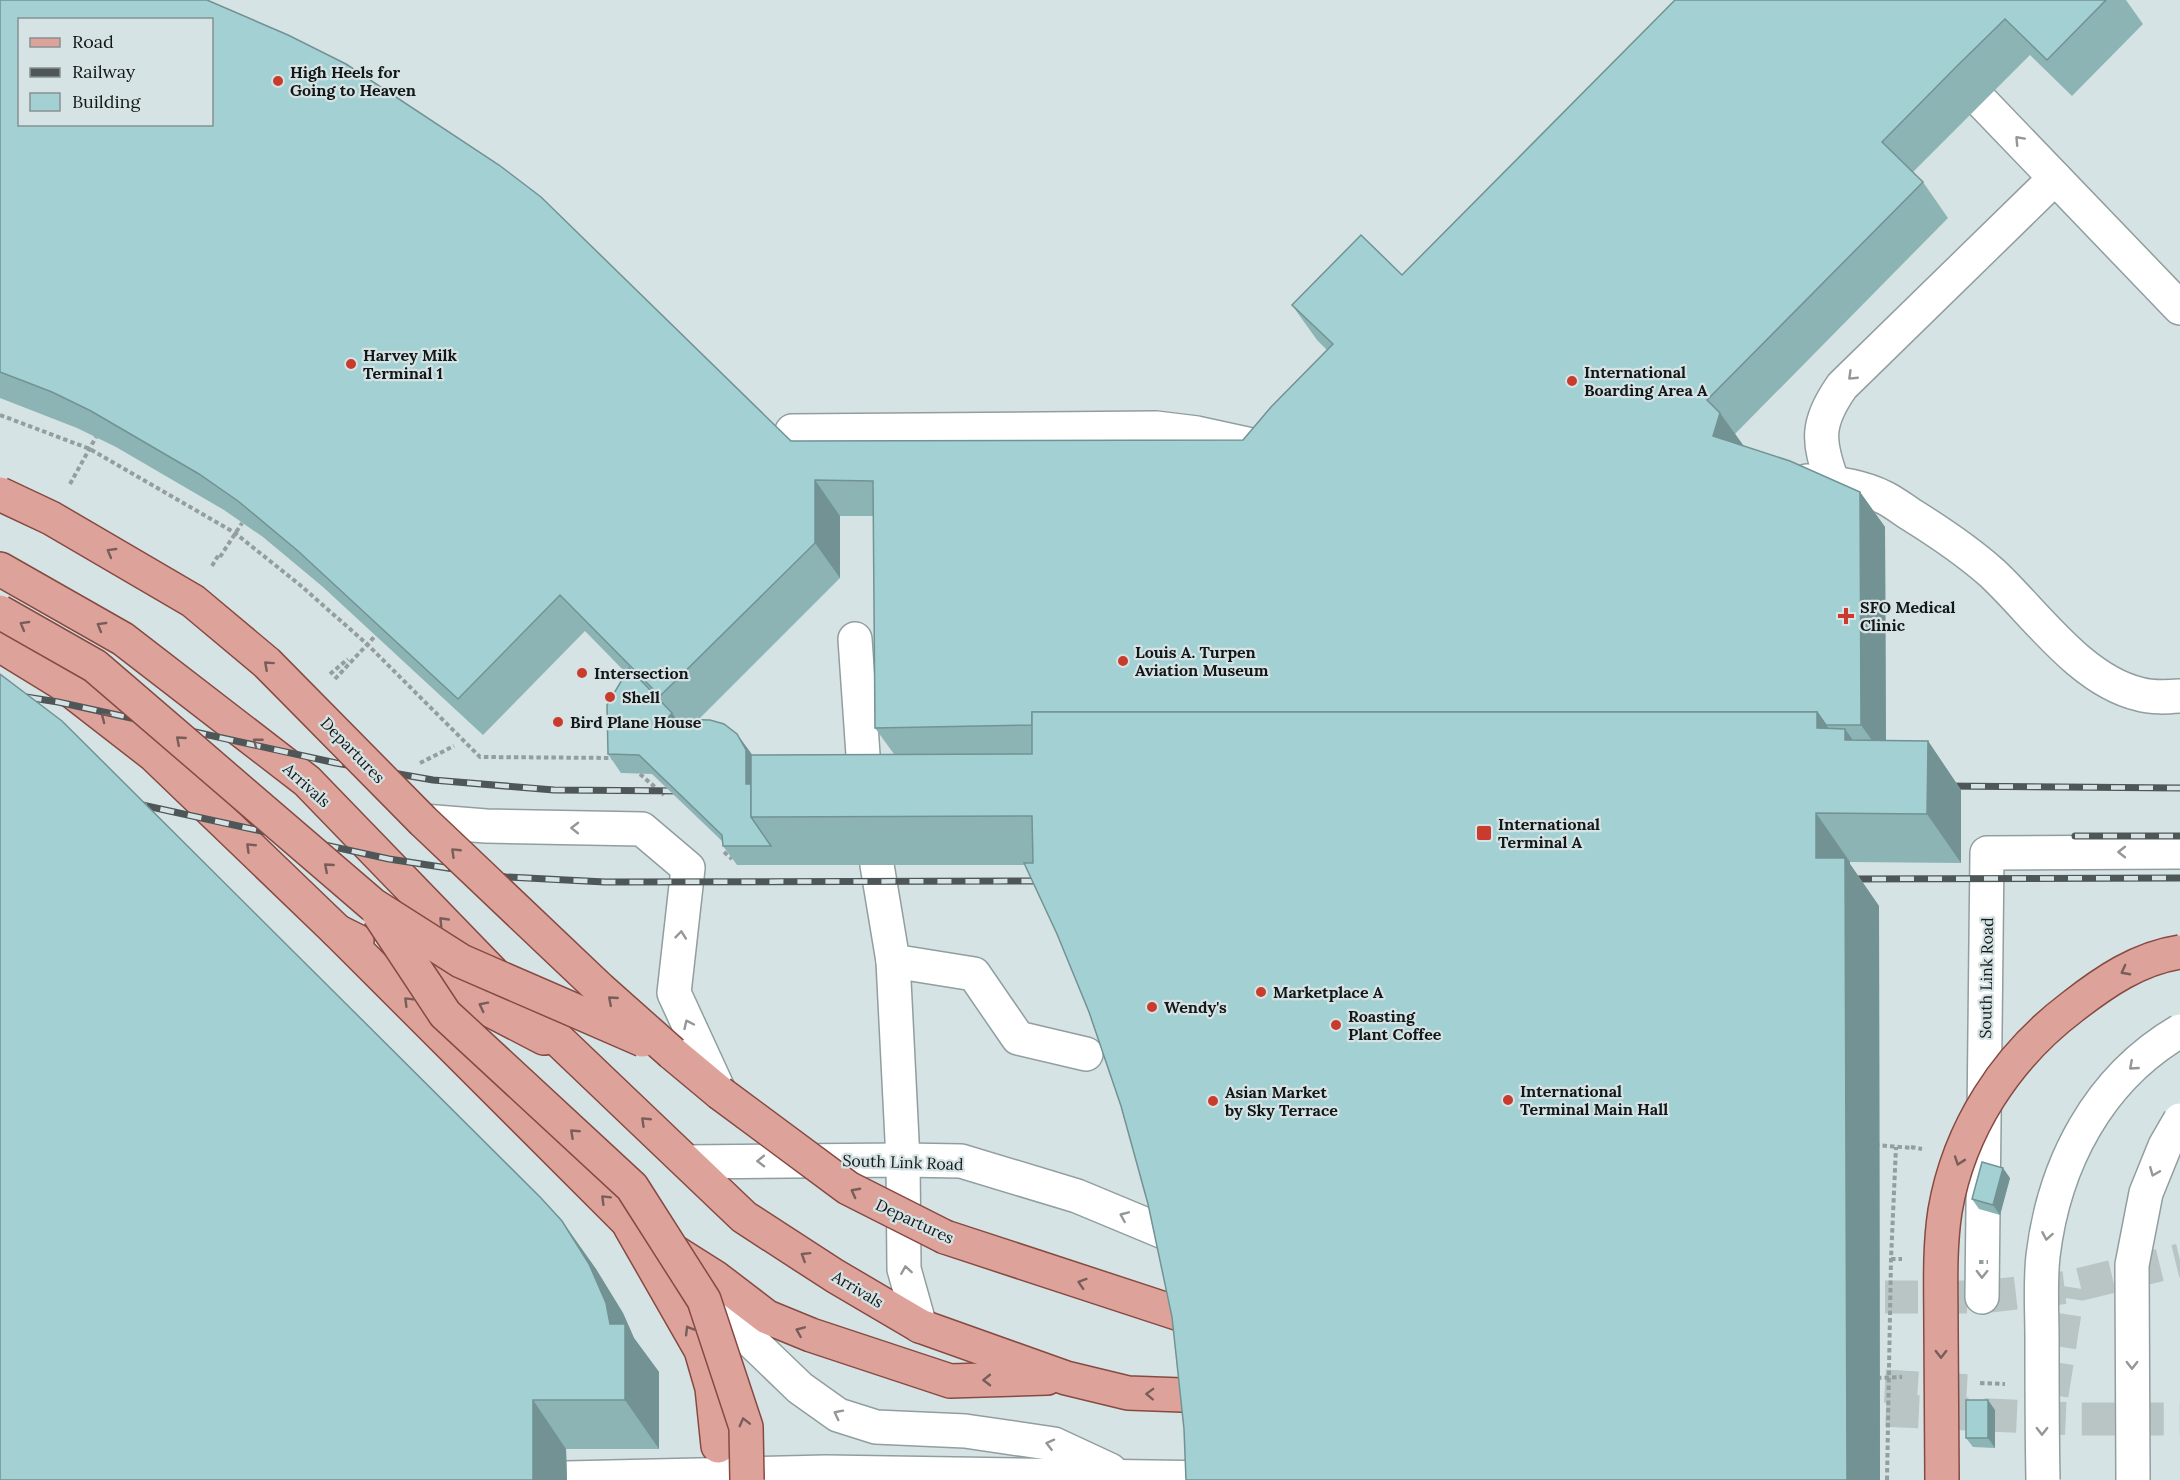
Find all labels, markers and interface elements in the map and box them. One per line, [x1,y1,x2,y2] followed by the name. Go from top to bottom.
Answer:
[18,18,213,126] legend
[72,30,114,53] text: Road
[72,60,136,83] text: Railway
[290,62,416,100] place label: High Heels for Going to Heaven
[271,74,285,88] marker: High Heels for Going to Heaven
[72,90,142,113] text: Building
[2015,136,2026,147] one-way arrow
[363,345,458,383] place label: Harvey Milk Terminal 1
[344,357,358,371] marker: Harvey Milk Terminal 1
[1584,362,1708,400] place label: International Boarding Area A
[1848,369,1858,380] one-way arrow
[1565,374,1579,388] marker: International Boarding Area A
[107,547,117,559] one-way arrow
[1860,597,1955,635] place label: SFO Medical Clinic
[1837,607,1855,625] marker: SFO Medical Clinic
[20,620,30,632] one-way arrow
[97,622,107,634] one-way arrow
[1135,642,1269,680] place label: Louis A. Turpen Aviation Museum
[1116,654,1130,668] marker: Louis A. Turpen Aviation Museum
[265,661,275,672] one-way arrow
[594,663,689,683] place label: Intersection
[575,666,589,680] marker: Intersection
[622,687,660,707] place label: Shell
[603,690,617,704] marker: Shell
[570,712,702,732] place label: Bird Plane House
[100,713,111,724] one-way arrow
[317,713,389,787] street label: Departures
[551,715,565,729] marker: Bird Plane House
[177,736,187,747] one-way arrow
[253,739,264,750] one-way arrow
[279,758,335,811] street label: Arrivals
[1498,814,1600,852] place label: International Terminal A
[570,821,579,834] one-way arrow
[1475,824,1493,842] marker: International Terminal A
[246,843,257,854] one-way arrow
[2117,846,2126,858] one-way arrow
[452,848,462,859] one-way arrow
[324,863,335,874] one-way arrow
[1975,917,1997,1039] street label: South Link Road
[439,918,450,929] one-way arrow
[674,930,686,939] one-way arrow
[2121,964,2131,975] one-way arrow
[1273,982,1384,1002] place label: Marketplace A
[1254,985,1268,999] marker: Marketplace A
[609,996,619,1007] one-way arrow
[1164,997,1227,1017] place label: Wendy's
[404,998,415,1009] one-way arrow
[1145,1000,1159,1014] marker: Wendy's
[478,1002,489,1014] one-way arrow
[1348,1006,1442,1044] place label: Roasting Plant Coffee
[1329,1018,1343,1032] marker: Roasting Plant Coffee
[684,1019,696,1030] one-way arrow
[2129,1059,2140,1070] one-way arrow
[1520,1081,1668,1119] place label: International Terminal Main Hall
[1224,1082,1338,1120] place label: Asian Market by Sky Terrace
[1501,1093,1515,1107] marker: International Terminal Main Hall
[1206,1094,1220,1108] marker: Asian Market by Sky Terrace
[641,1117,651,1128] one-way arrow
[570,1129,580,1140] one-way arrow
[842,1150,964,1174] street label: South Link Road
[756,1155,765,1167] one-way arrow
[1954,1155,1966,1166] one-way arrow
[2149,1166,2161,1177] one-way arrow
[851,1188,862,1199] one-way arrow
[873,1194,957,1248] street label: Departures
[601,1195,612,1206] one-way arrow
[1119,1211,1130,1223] one-way arrow
[2041,1231,2053,1241] one-way arrow
[801,1252,811,1264] one-way arrow
[828,1265,887,1312] street label: Arrivals
[900,1265,912,1274] one-way arrow
[1976,1269,1988,1278] one-way arrow
[1077,1278,1088,1290] one-way arrow
[685,1326,697,1336] one-way arrow
[795,1326,806,1338] one-way arrow
[1935,1349,1947,1358] one-way arrow
[2126,1360,2138,1369] one-way arrow
[982,1374,991,1386] one-way arrow
[1146,1387,1155,1400] one-way arrow
[833,1409,844,1421] one-way arrow
[738,1417,751,1427] one-way arrow
[2036,1426,2048,1435] one-way arrow
[1045,1439,1055,1452] one-way arrow

